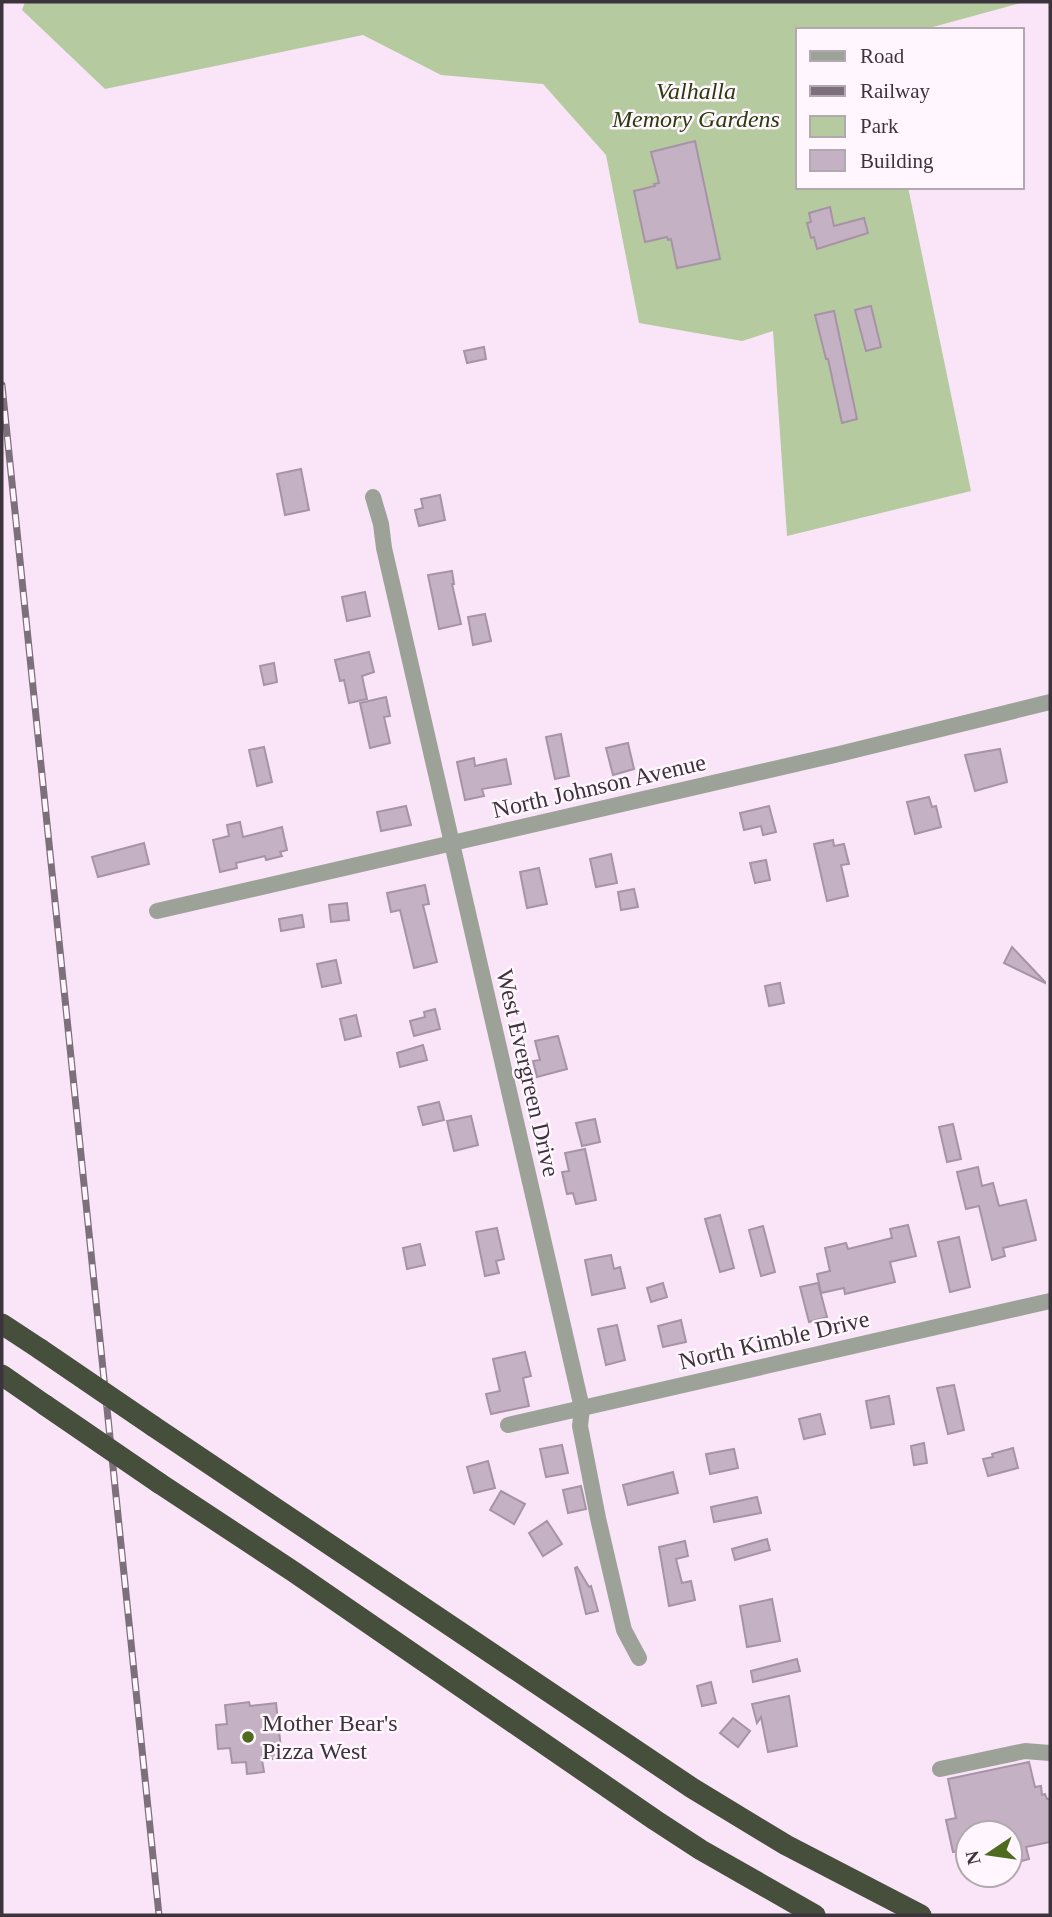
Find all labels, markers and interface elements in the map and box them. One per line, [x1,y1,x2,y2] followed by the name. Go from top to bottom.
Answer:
[796,28,1024,189] legend
[860,44,905,68] text: Road
[611,78,780,132] park label: Valhalla Memory Gardens
[860,79,930,103] text: Railway
[860,114,899,138] text: Park
[860,149,934,173] text: Building
[490,749,708,823] street label: North Johnson Avenue
[491,967,565,1179] street label: West Evergreen Drive
[676,1305,872,1375] street label: North Kimble Drive
[262,1710,398,1764] place label: Mother Bear's Pizza West
[240,1729,256,1745] marker: Mother Bear's Pizza West
[954,1819,1024,1889] north arrow
[961,1848,985,1867] text: N

